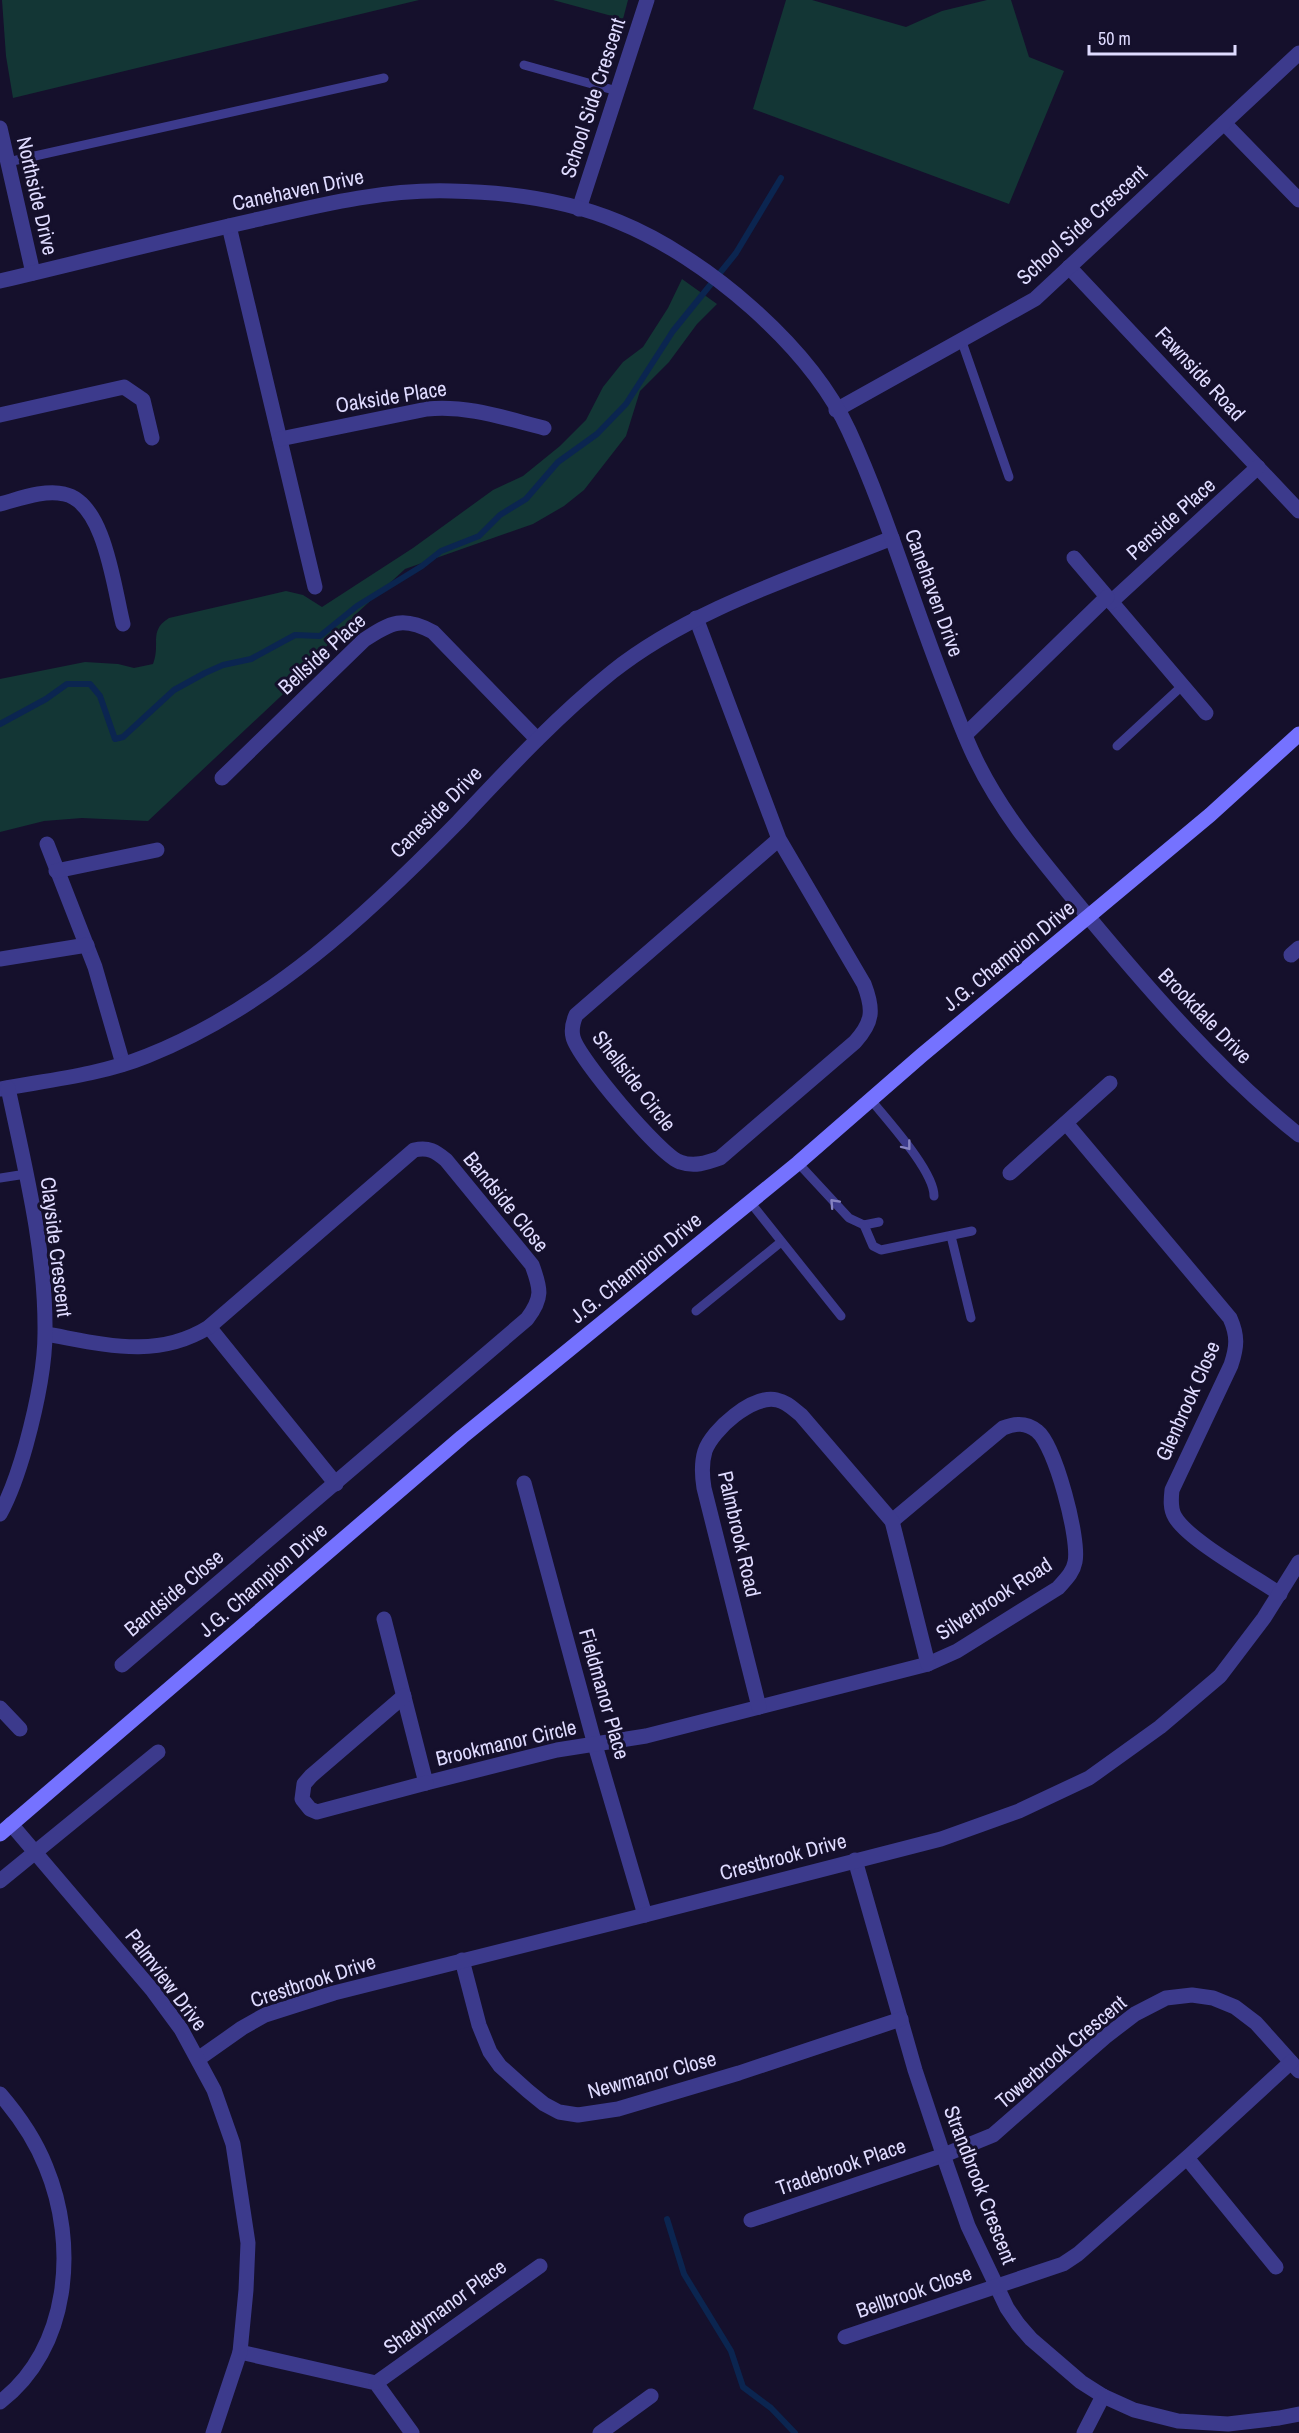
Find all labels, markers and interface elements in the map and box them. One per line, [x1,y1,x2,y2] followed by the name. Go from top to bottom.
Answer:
[553,14,632,182] street label: School Side Crescent
[1089,18,1234,56] scale bar
[1098,26,1131,51] text: 50 m
[10,134,65,258] street label: Northside Drive
[1010,158,1153,291] street label: School Side Crescent
[229,161,366,218] street label: Canehaven Drive
[1149,320,1252,427] street label: Fawnside Road
[333,373,449,420] street label: Oakside Place
[1120,471,1222,567] street label: Penside Place
[898,525,971,661] street label: Canehaven Drive
[271,606,372,701] street label: Bellside Place
[383,759,488,864] street label: Caneside Drive
[937,893,1081,1018] street label: J.G. Champion Drive
[1152,961,1259,1070] street label: Brookdale Drive
[586,1024,683,1137] street label: Shellside Circle
[899,1139,910,1150] one-way arrow
[457,1145,556,1258] street label: Bandside Close
[34,1175,79,1319] street label: Clayside Crescent
[830,1199,841,1209] one-way arrow
[564,1205,708,1330] street label: J.G. Champion Drive
[1148,1336,1227,1465] street label: Glenbrook Close
[711,1468,768,1600] street label: Palmbrook Road
[192,1516,333,1644] street label: J.G. Champion Drive
[118,1542,230,1643] street label: Bandside Close
[930,1550,1057,1647] street label: Silverbrook Road
[572,1625,637,1763] street label: Fieldmanor Place
[433,1712,579,1773] street label: Brookmanor Circle
[716,1826,849,1887] street label: Crestbrook Drive
[119,1923,214,2037] street label: Palmview Drive
[246,1947,379,2014] street label: Crestbrook Drive
[989,1988,1132,2115] street label: Towerbrook Crescent
[584,2043,719,2106] street label: Newmanor Close
[937,2101,1024,2268] street label: Strandbrook Crescent
[772,2131,910,2202] street label: Tradebrook Place
[377,2252,512,2361] street label: Shadymanor Place
[852,2258,976,2325] street label: Bellbrook Close

